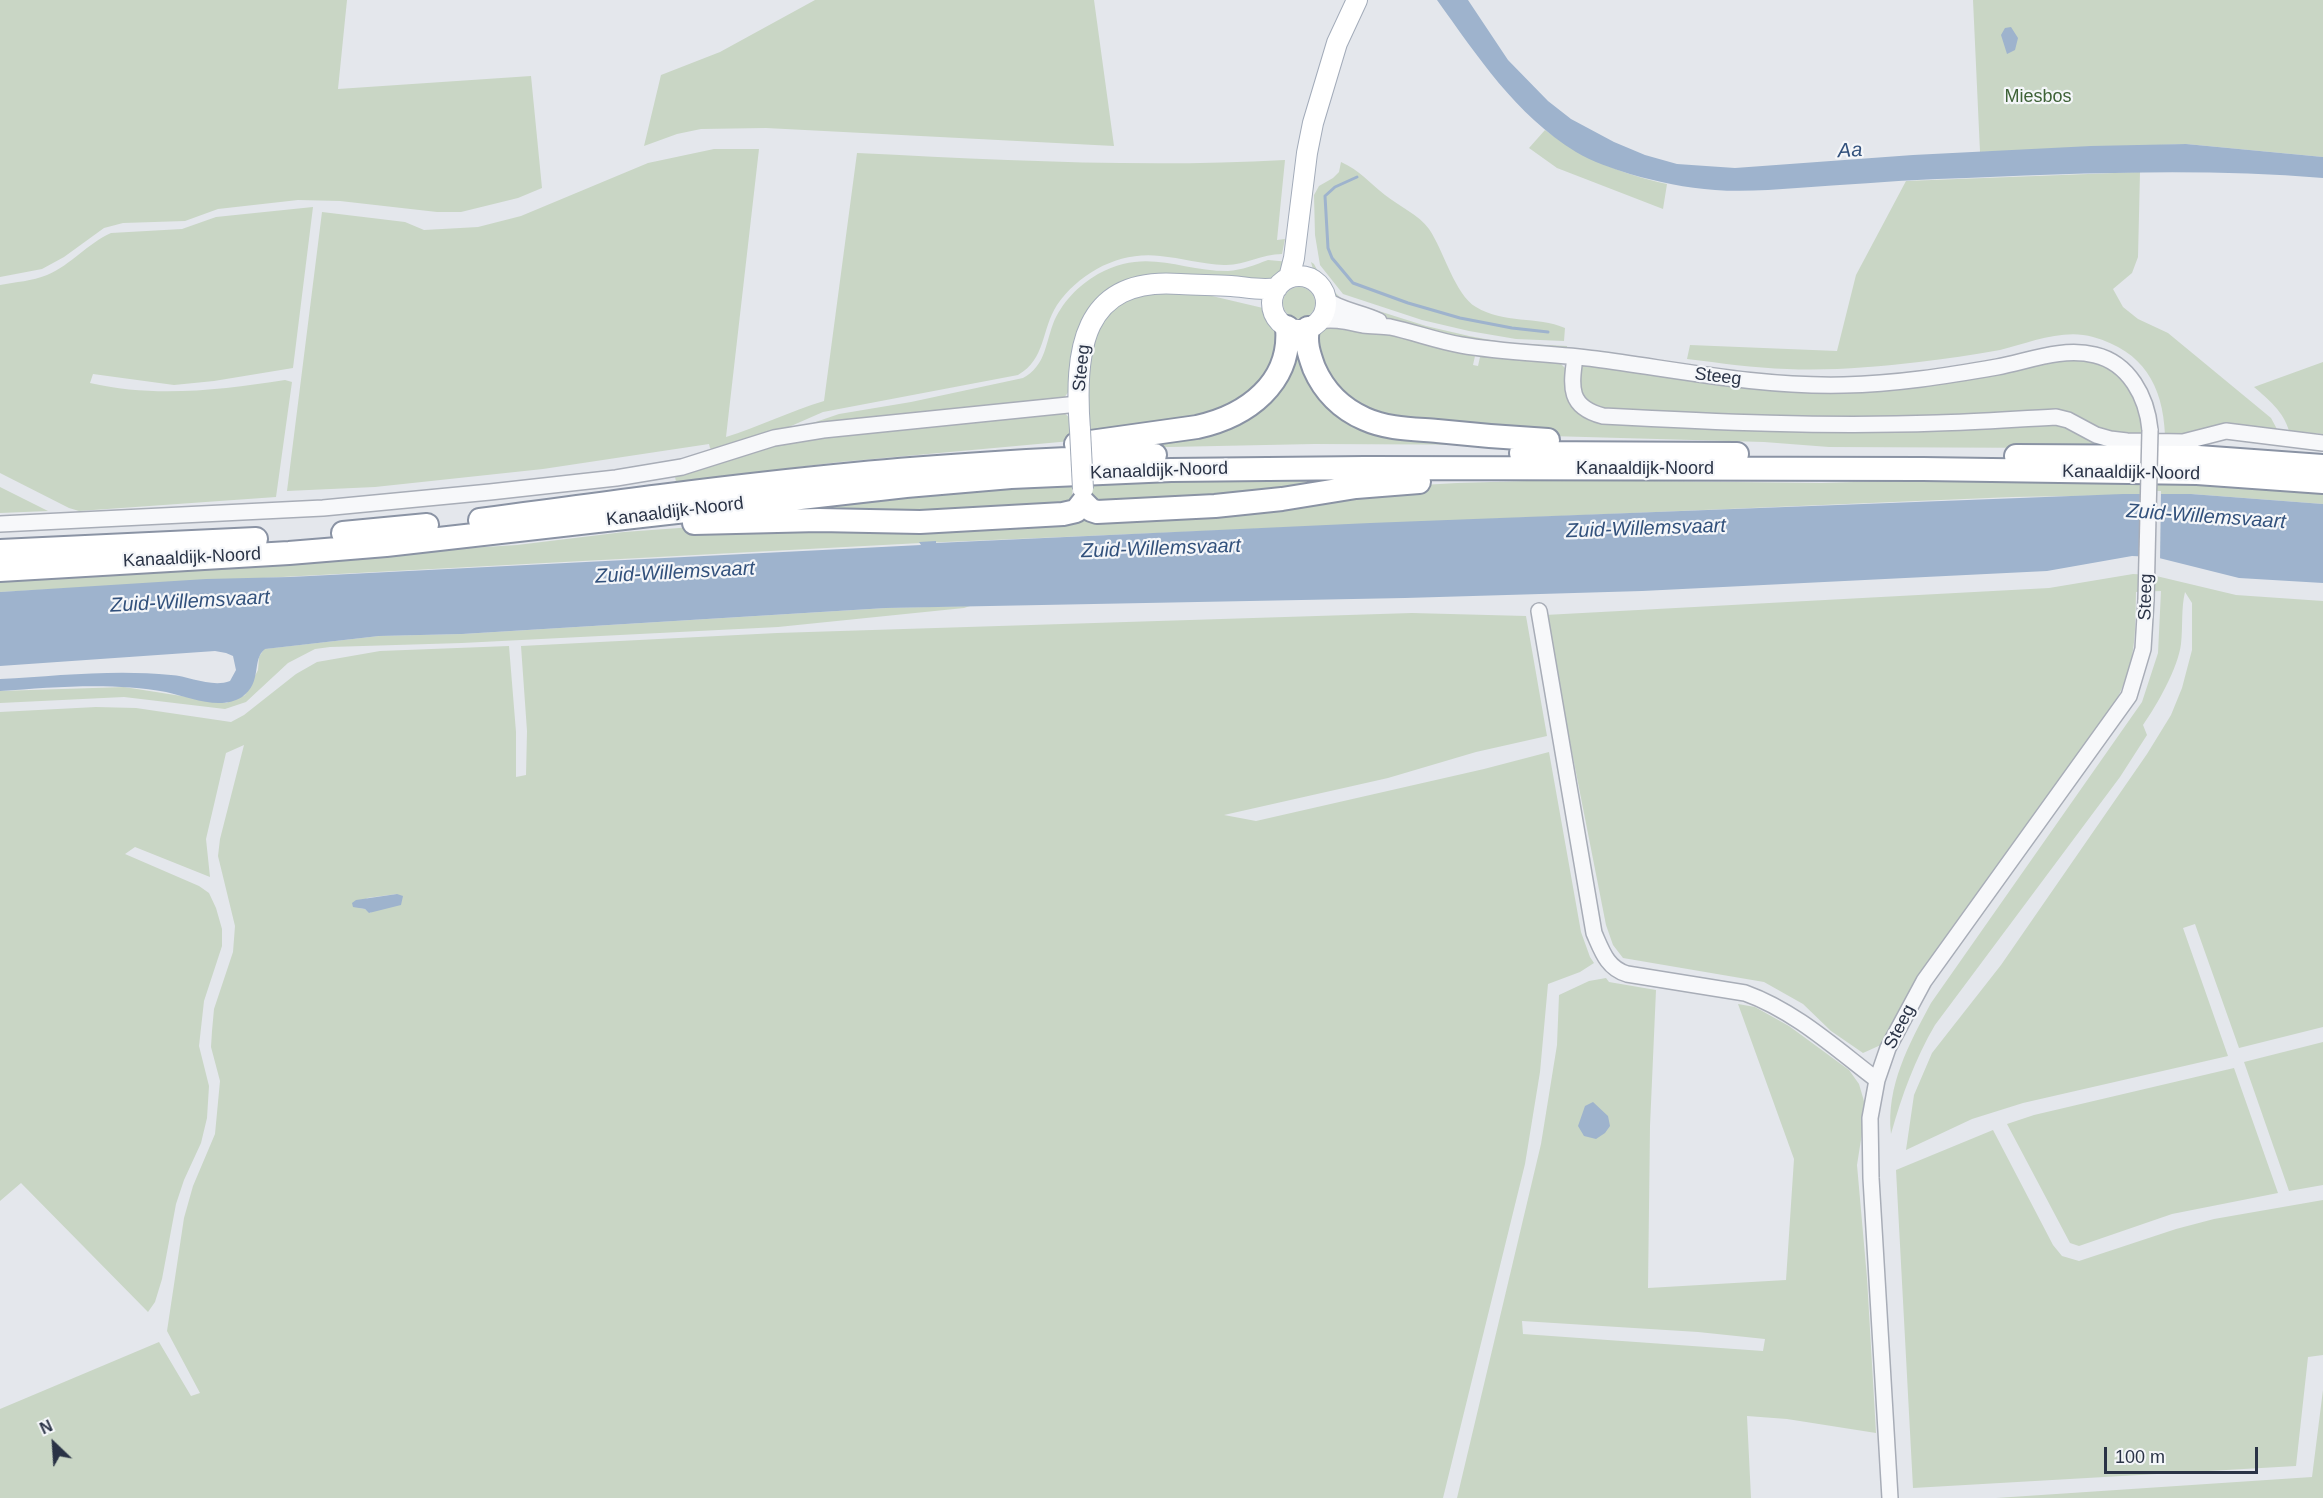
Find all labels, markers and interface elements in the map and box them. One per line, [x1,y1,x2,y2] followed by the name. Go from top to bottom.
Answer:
[2004,86,2072,108] park label: Miesbos
[1837,138,1863,164] water label: Aa
[1069,343,1095,393] street label: Steeg
[1693,363,1743,391] street label: Steeg
[1090,458,1228,484] street label: Kanaaldijk-Noord
[1576,458,1714,480] street label: Kanaaldijk-Noord
[2062,461,2200,485] street label: Kanaaldijk-Noord
[605,493,745,531] street label: Kanaaldijk-Noord
[2125,499,2287,535] water label: Zuid-Willemsvaart
[1566,514,1726,544] water label: Zuid-Willemsvaart
[1081,534,1241,564] water label: Zuid-Willemsvaart
[122,544,262,572] street label: Kanaaldijk-Noord
[595,557,755,589] water label: Zuid-Willemsvaart
[2134,573,2158,621] street label: Steeg
[110,586,270,618] water label: Zuid-Willemsvaart
[1880,1001,1920,1053] street label: Steeg
[24,1414,84,1474] north arrow
[37,1417,55,1437] text: N
[2107,1435,2262,1473] scale bar
[2115,1447,2165,1467] text: 100 m

